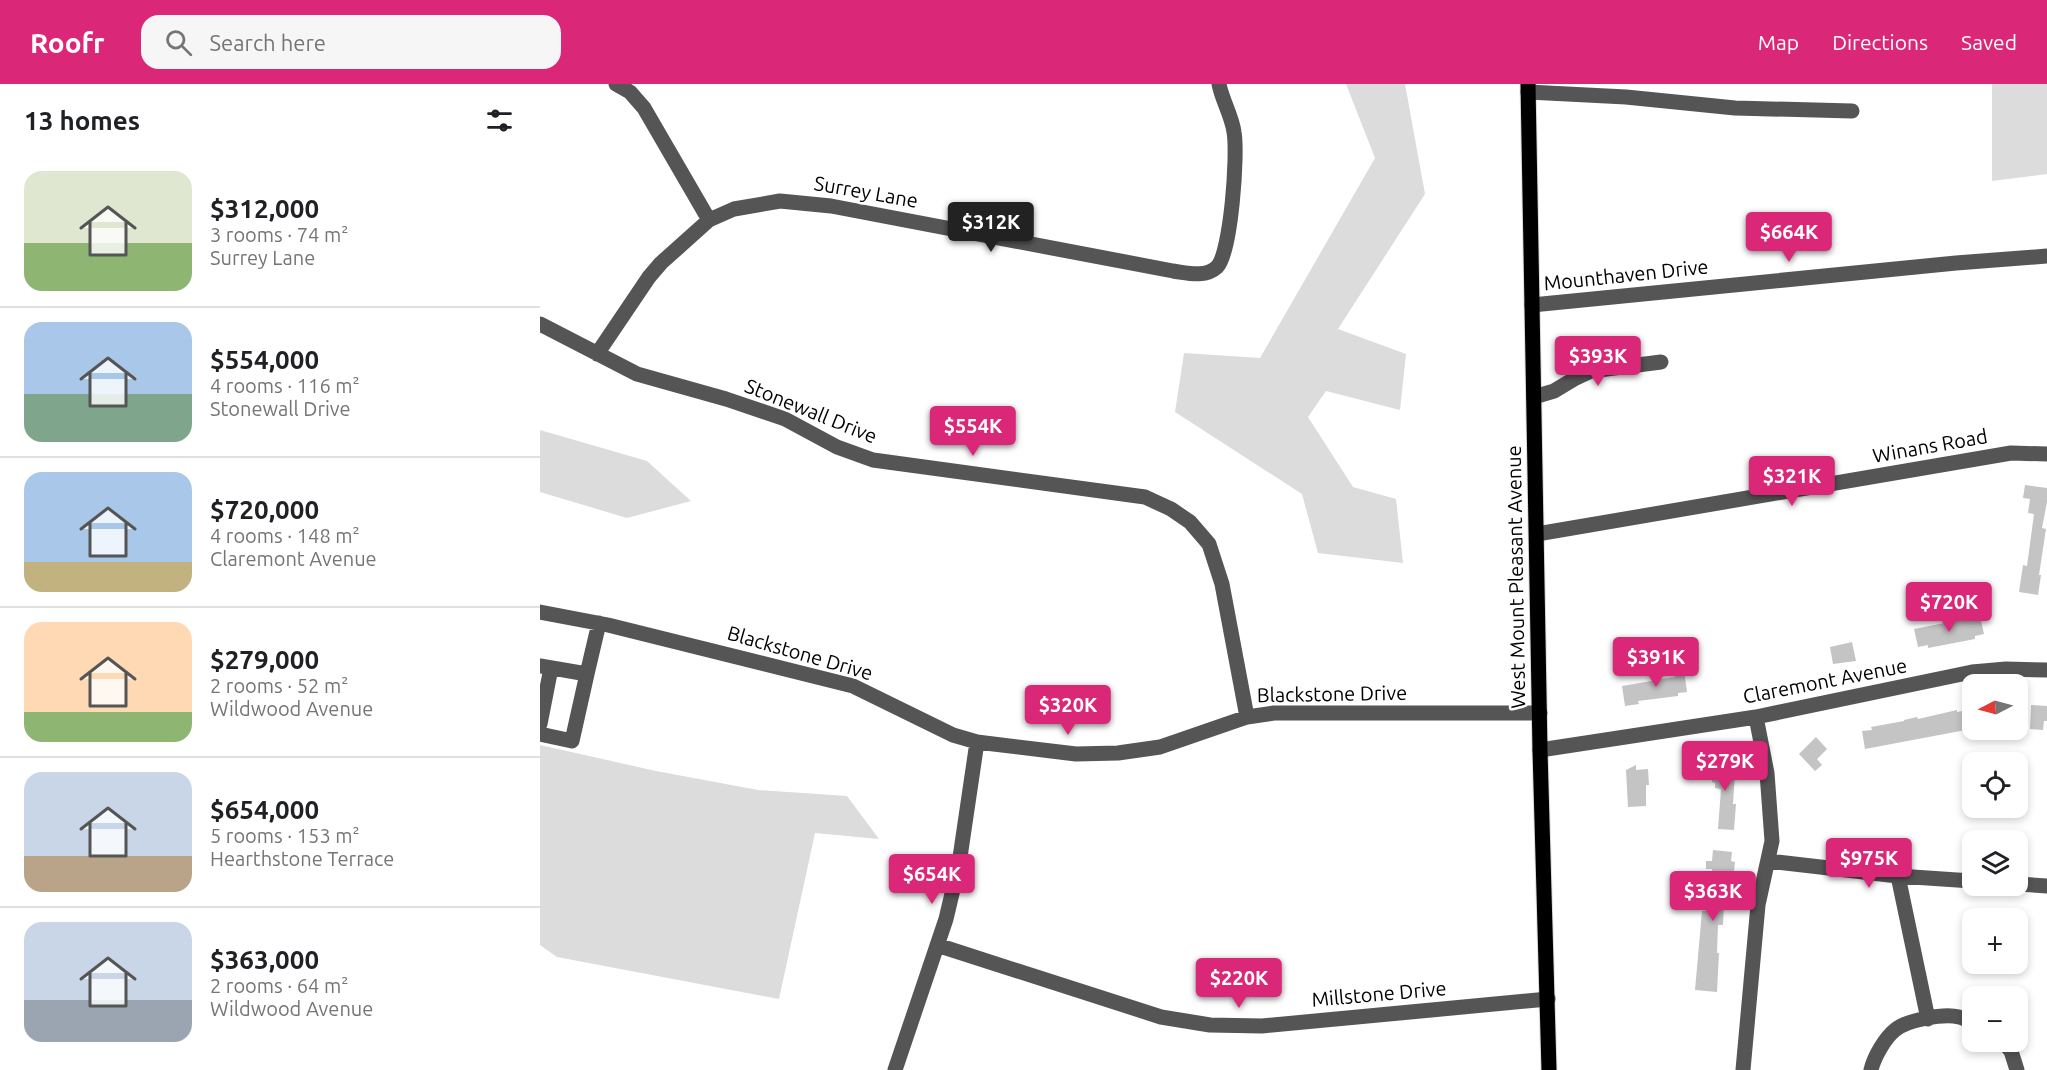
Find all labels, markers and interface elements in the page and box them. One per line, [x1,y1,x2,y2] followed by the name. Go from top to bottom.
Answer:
[141,15,561,69] search box
[162,26,195,59] icon: search
[30,27,105,58] text: Roofr
[210,30,326,55] text: Search here
[1758,30,1799,54] text: Map
[1832,30,1928,54] text: Directions
[1961,30,2017,54] text: Saved
[483,104,516,137] icon: filters
[24,106,140,135] text: 13 homes
[812,171,920,212] street label: Surrey Lane
[210,194,319,223] text: $312,000
[72,195,144,267] icon: home
[949,202,1033,253] pin: $312K
[962,210,1020,233] text: $312K
[1747,212,1831,263] pin: $664K
[1760,220,1818,243] text: $664K
[210,223,348,246] text: 3 rooms · 74 m²
[210,246,315,269] text: Surrey Lane
[1542,254,1709,295] street label: Mounthaven Drive
[1556,336,1640,387] pin: $393K
[1569,344,1627,367] text: $393K
[210,345,319,374] text: $554,000
[72,346,144,418] icon: home
[210,374,360,397] text: 4 rooms · 116 m²
[742,374,881,448] street label: Stonewall Drive
[210,397,351,420] text: Stonewall Drive
[931,406,1015,457] pin: $554K
[944,414,1002,437] text: $554K
[1871,424,1989,467] street label: Winans Road
[1502,445,1529,709] street label: West Mount Pleasant Avenue
[1750,456,1834,507] pin: $321K
[1763,464,1821,487] text: $321K
[210,495,319,524] text: $720,000
[72,496,144,568] icon: home
[210,524,360,547] text: 4 rooms · 148 m²
[210,547,377,570] text: Claremont Avenue
[1907,582,1991,633] pin: $720K
[1920,590,1978,613] text: $720K
[725,621,875,684] street label: Blackstone Drive
[1614,637,1698,688] pin: $391K
[210,645,319,674] text: $279,000
[1627,645,1685,668] text: $391K
[72,646,144,718] icon: home
[1741,653,1909,708] street label: Claremont Avenue
[210,674,348,697] text: 2 rooms · 52 m²
[1962,674,2028,740] north arrow
[1962,674,2028,1052] map controls
[1257,681,1407,706] street label: Blackstone Drive
[1026,685,1110,736] pin: $320K
[1039,693,1097,716] text: $320K
[210,697,373,720] text: Wildwood Avenue
[1683,741,1767,792] pin: $279K
[1696,749,1754,772] text: $279K
[1962,752,2028,818] button: locate
[210,795,319,824] text: $654,000
[72,796,144,868] icon: home
[210,824,360,847] text: 5 rooms · 153 m²
[1962,830,2028,896] button: layers
[1827,838,1911,889] pin: $975K
[1840,846,1898,869] text: $975K
[210,847,394,870] text: Hearthstone Terrace
[890,854,974,905] pin: $654K
[903,862,961,885] text: $654K
[1671,871,1755,922] pin: $363K
[1684,879,1742,902] text: $363K
[1962,908,2028,974] button: +
[210,945,319,974] text: $363,000
[72,946,144,1018] icon: home
[1197,958,1281,1009] pin: $220K
[1210,966,1268,989] text: $220K
[210,974,348,997] text: 2 rooms · 64 m²
[1311,976,1447,1011] street label: Millstone Drive
[1962,986,2028,1052] button: −
[210,997,373,1020] text: Wildwood Avenue

